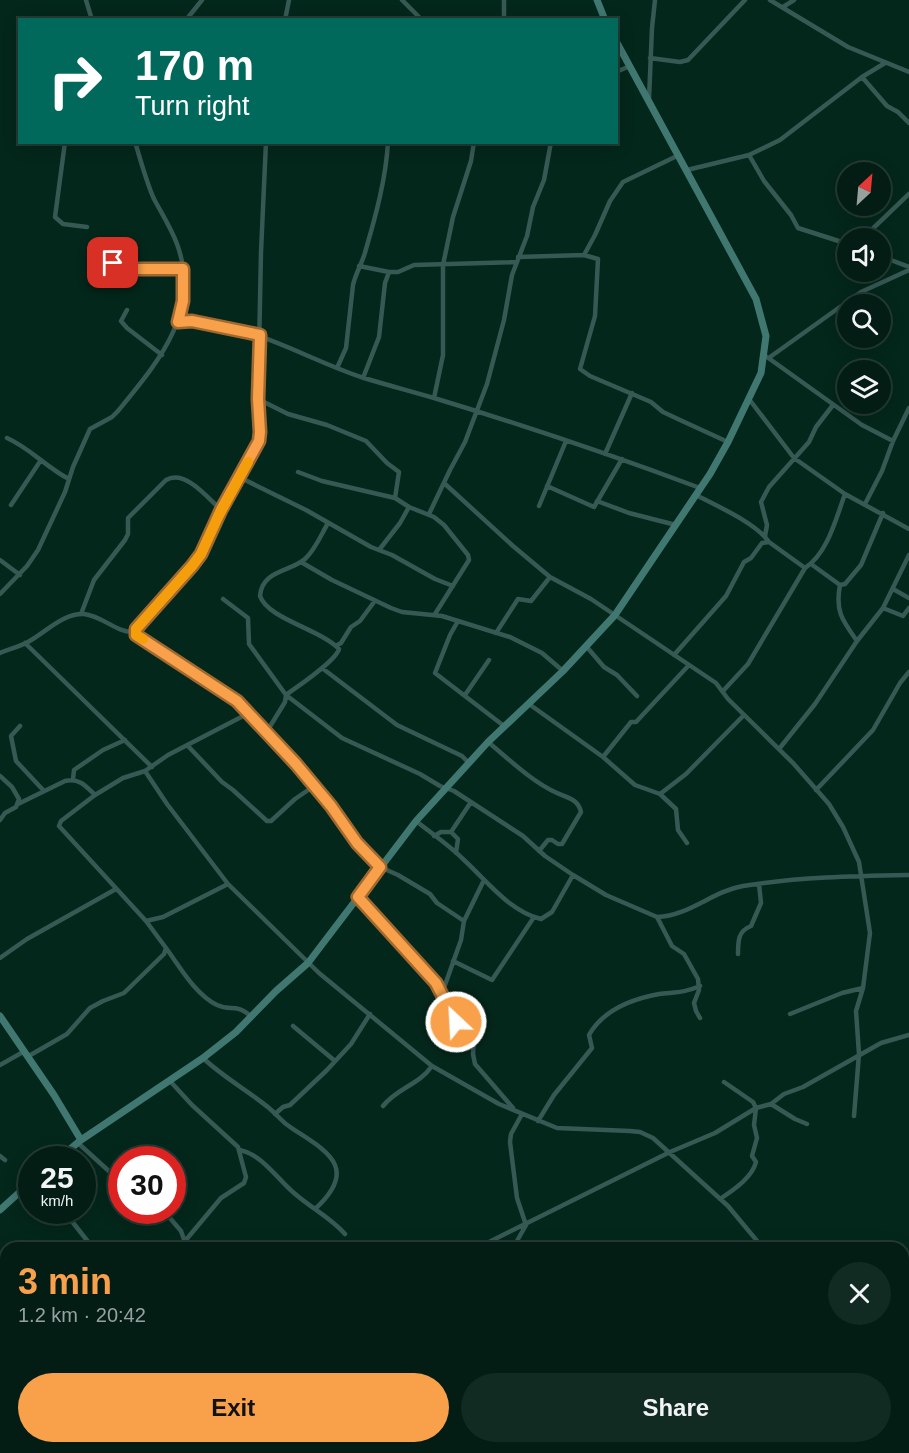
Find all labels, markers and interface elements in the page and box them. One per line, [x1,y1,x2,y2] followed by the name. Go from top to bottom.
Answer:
[36,42,114,120] icon: right
[135,42,254,89] text: 170 m
[135,91,250,121] text: Turn right
[837,162,891,216] north arrow
[837,162,891,414] map controls
[837,228,891,282] button: sound
[87,237,138,288] pin
[96,246,129,279] icon: arrive
[837,294,891,348] button: search
[837,360,891,414] button: layers
[424,990,488,1054] position arrow
[108,1146,186,1224] speed limit sign: 30
[40,1161,74,1194] text: 25
[41,1192,73,1209] text: km/h
[18,1261,112,1302] text: 3 min
[828,1262,891,1325] button: close
[18,1304,146,1326] text: 1.2 km · 20:42
[18,1373,449,1442] button: Exit
[461,1373,891,1442] button: Share

